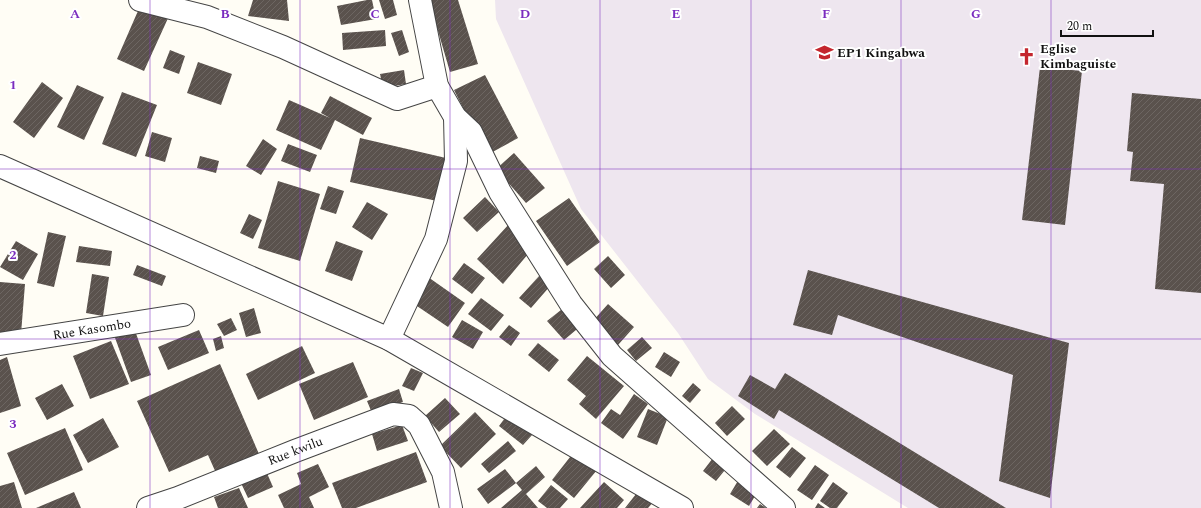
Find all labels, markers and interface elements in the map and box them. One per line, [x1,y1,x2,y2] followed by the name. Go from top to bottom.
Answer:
[70,4,80,24] text: A
[220,4,230,24] text: B
[370,4,380,24] text: C
[520,4,530,24] text: D
[672,4,681,24] text: E
[822,4,830,24] text: F
[971,4,981,24] text: G
[1061,12,1153,38] scale bar
[1067,17,1092,36] text: 20 m
[1040,39,1116,74] place label: Eglise Kimbaguiste
[814,43,834,63] school or university icon: EP1 Kingabwa
[837,43,925,63] place label: EP1 Kingabwa
[1017,46,1037,66] church icon: Eglise Kimbaguiste
[9,75,17,95] text: 1
[9,245,17,265] text: 2
[51,313,132,346] street label: Rue Kasombo
[9,414,17,434] text: 3
[265,431,326,471] street label: Rue kwilu

